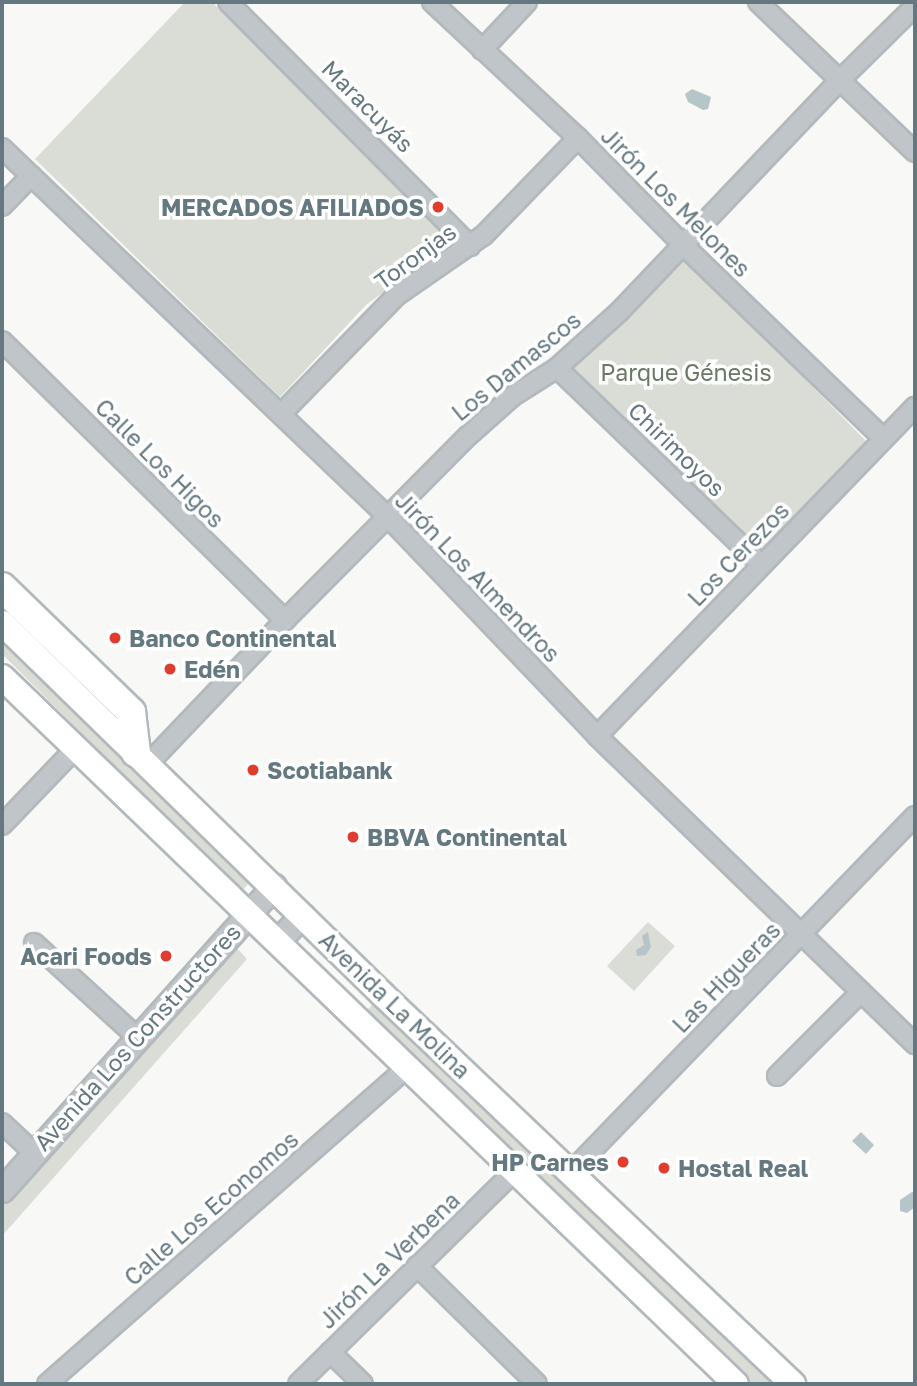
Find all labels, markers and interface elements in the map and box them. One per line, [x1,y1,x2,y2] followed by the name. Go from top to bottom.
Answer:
[316,54,420,158] street label: Maracuyás
[596,122,756,282] street label: Jirón Los Melones
[161,193,424,221] place label: MERCADOS AFILIADOS
[430,199,446,215] marker: MERCADOS AFILIADOS
[369,217,461,295] street label: Toronjas
[446,306,586,426] street label: Los Damascos
[600,358,772,386] park label: Parque Génesis
[90,393,230,533] street label: Calle Los Higos
[623,396,731,502] street label: Chirimoyos
[390,486,566,668] street label: Jirón Los Almendros
[682,496,794,612] street label: Los Cerezos
[129,624,336,652] place label: Banco Continental
[107,630,123,646] marker: Banco Continental
[184,655,240,683] place label: Edén
[162,661,178,677] marker: Edén
[267,756,393,784] place label: Scotiabank
[245,762,261,778] marker: Scotiabank
[367,823,567,851] place label: BBVA Continental
[345,829,361,845] marker: BBVA Continental
[666,916,786,1038] street label: Las Higueras
[28,918,246,1156] street label: Avenida Los Constructores
[314,926,476,1084] street label: Avenida La Molina
[20,942,152,970] place label: Acari Foods
[158,948,174,964] marker: Acari Foods
[118,1125,304,1291] street label: Calle Los Economos
[491,1148,609,1176] place label: HP Carnes
[615,1154,631,1170] marker: HP Carnes
[678,1154,808,1182] place label: Hostal Real
[656,1160,672,1176] marker: Hostal Real
[313,1186,465,1334] street label: Jirón La Verbena

